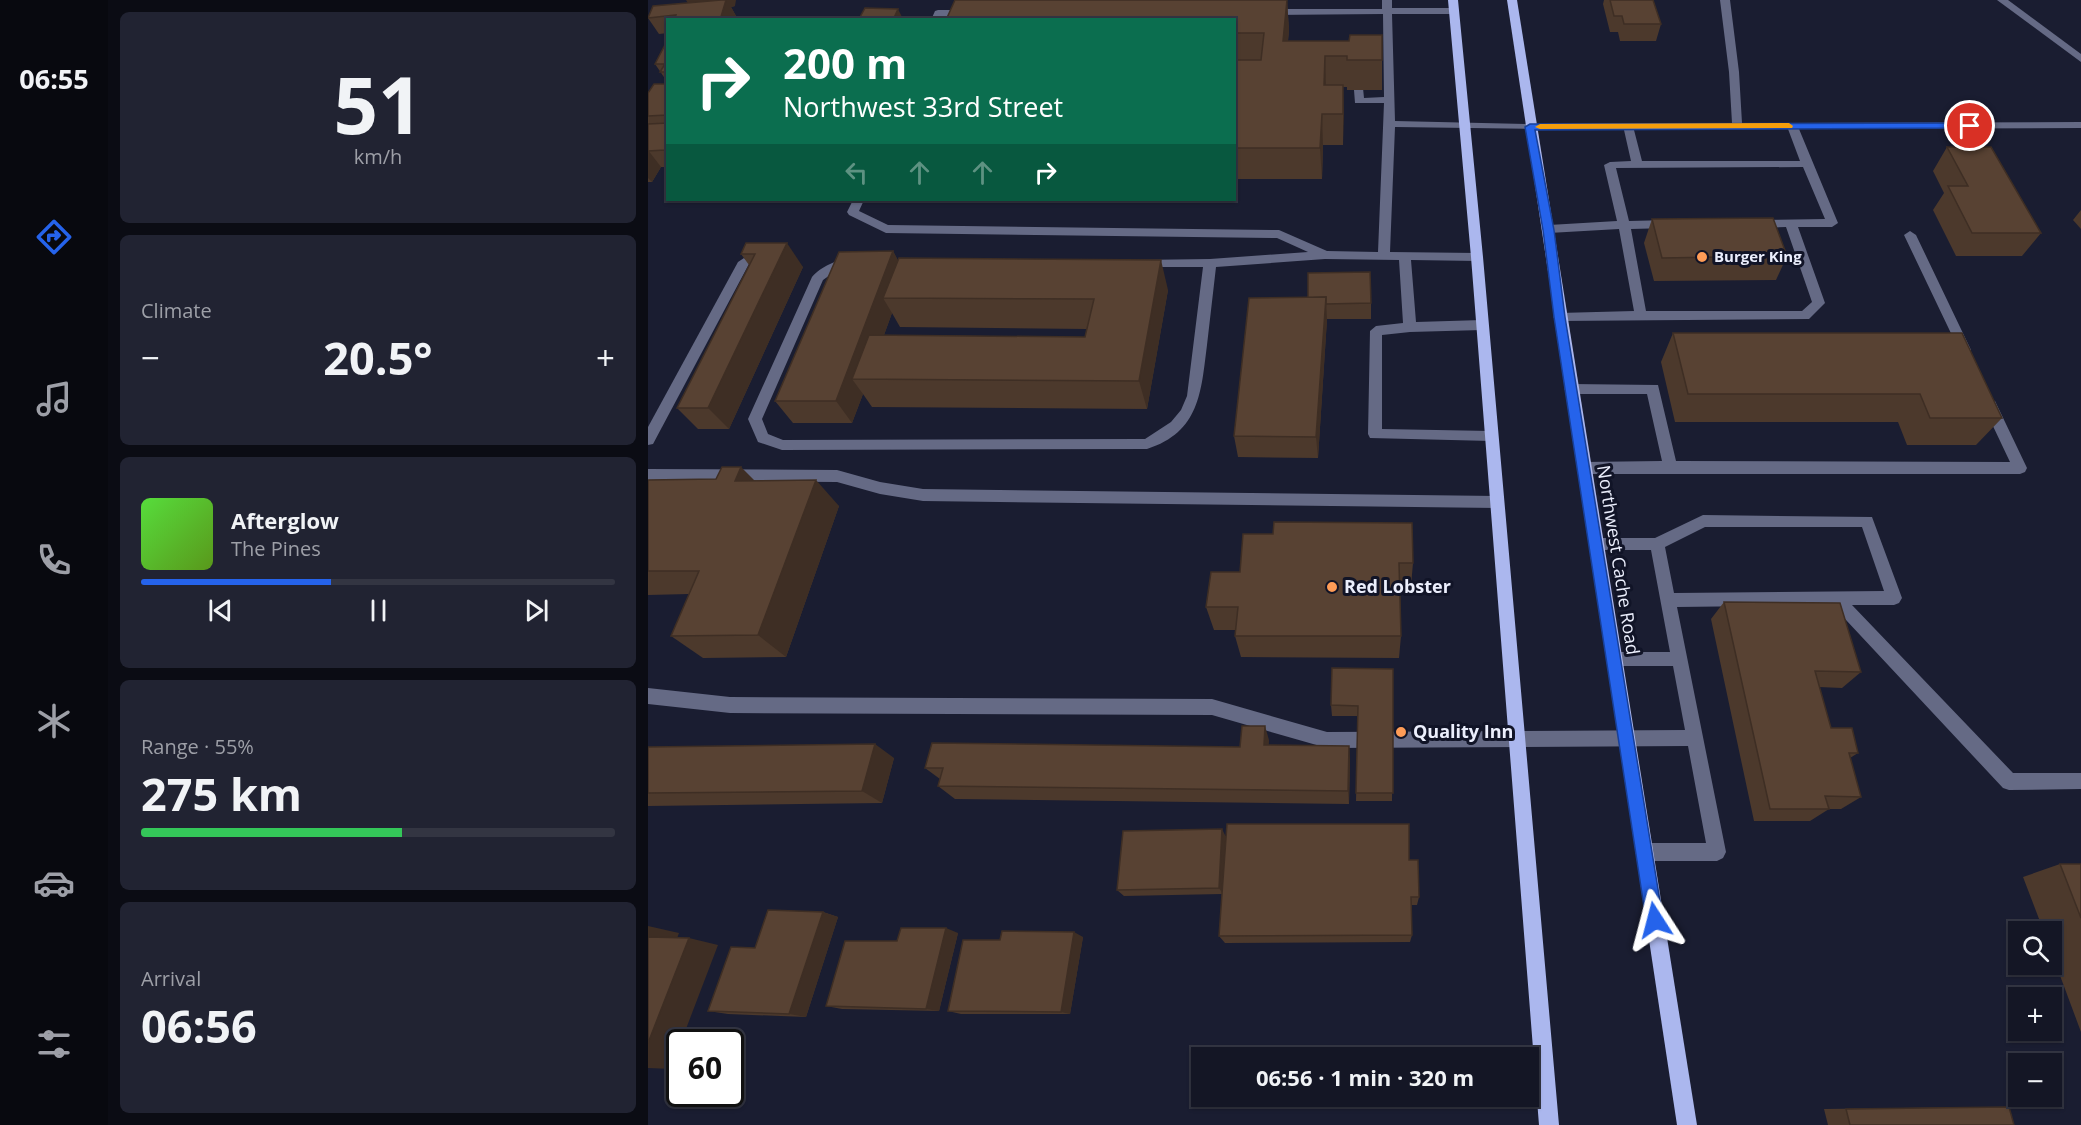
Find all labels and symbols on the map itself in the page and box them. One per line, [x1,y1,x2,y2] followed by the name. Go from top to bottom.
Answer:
[1944,100,1995,151] pin
[1714,246,1802,266] place label: Burger King
[1695,250,1709,264] marker: Burger King
[1592,463,1646,656] street label: Northwest Cache Road
[1344,574,1451,598] place label: Red Lobster
[1325,580,1339,594] marker: Red Lobster
[1413,719,1513,743] place label: Quality Inn
[1394,725,1408,739] marker: Quality Inn
[1623,888,1687,952] position arrow
[666,1029,744,1107] speed limit sign: 60

